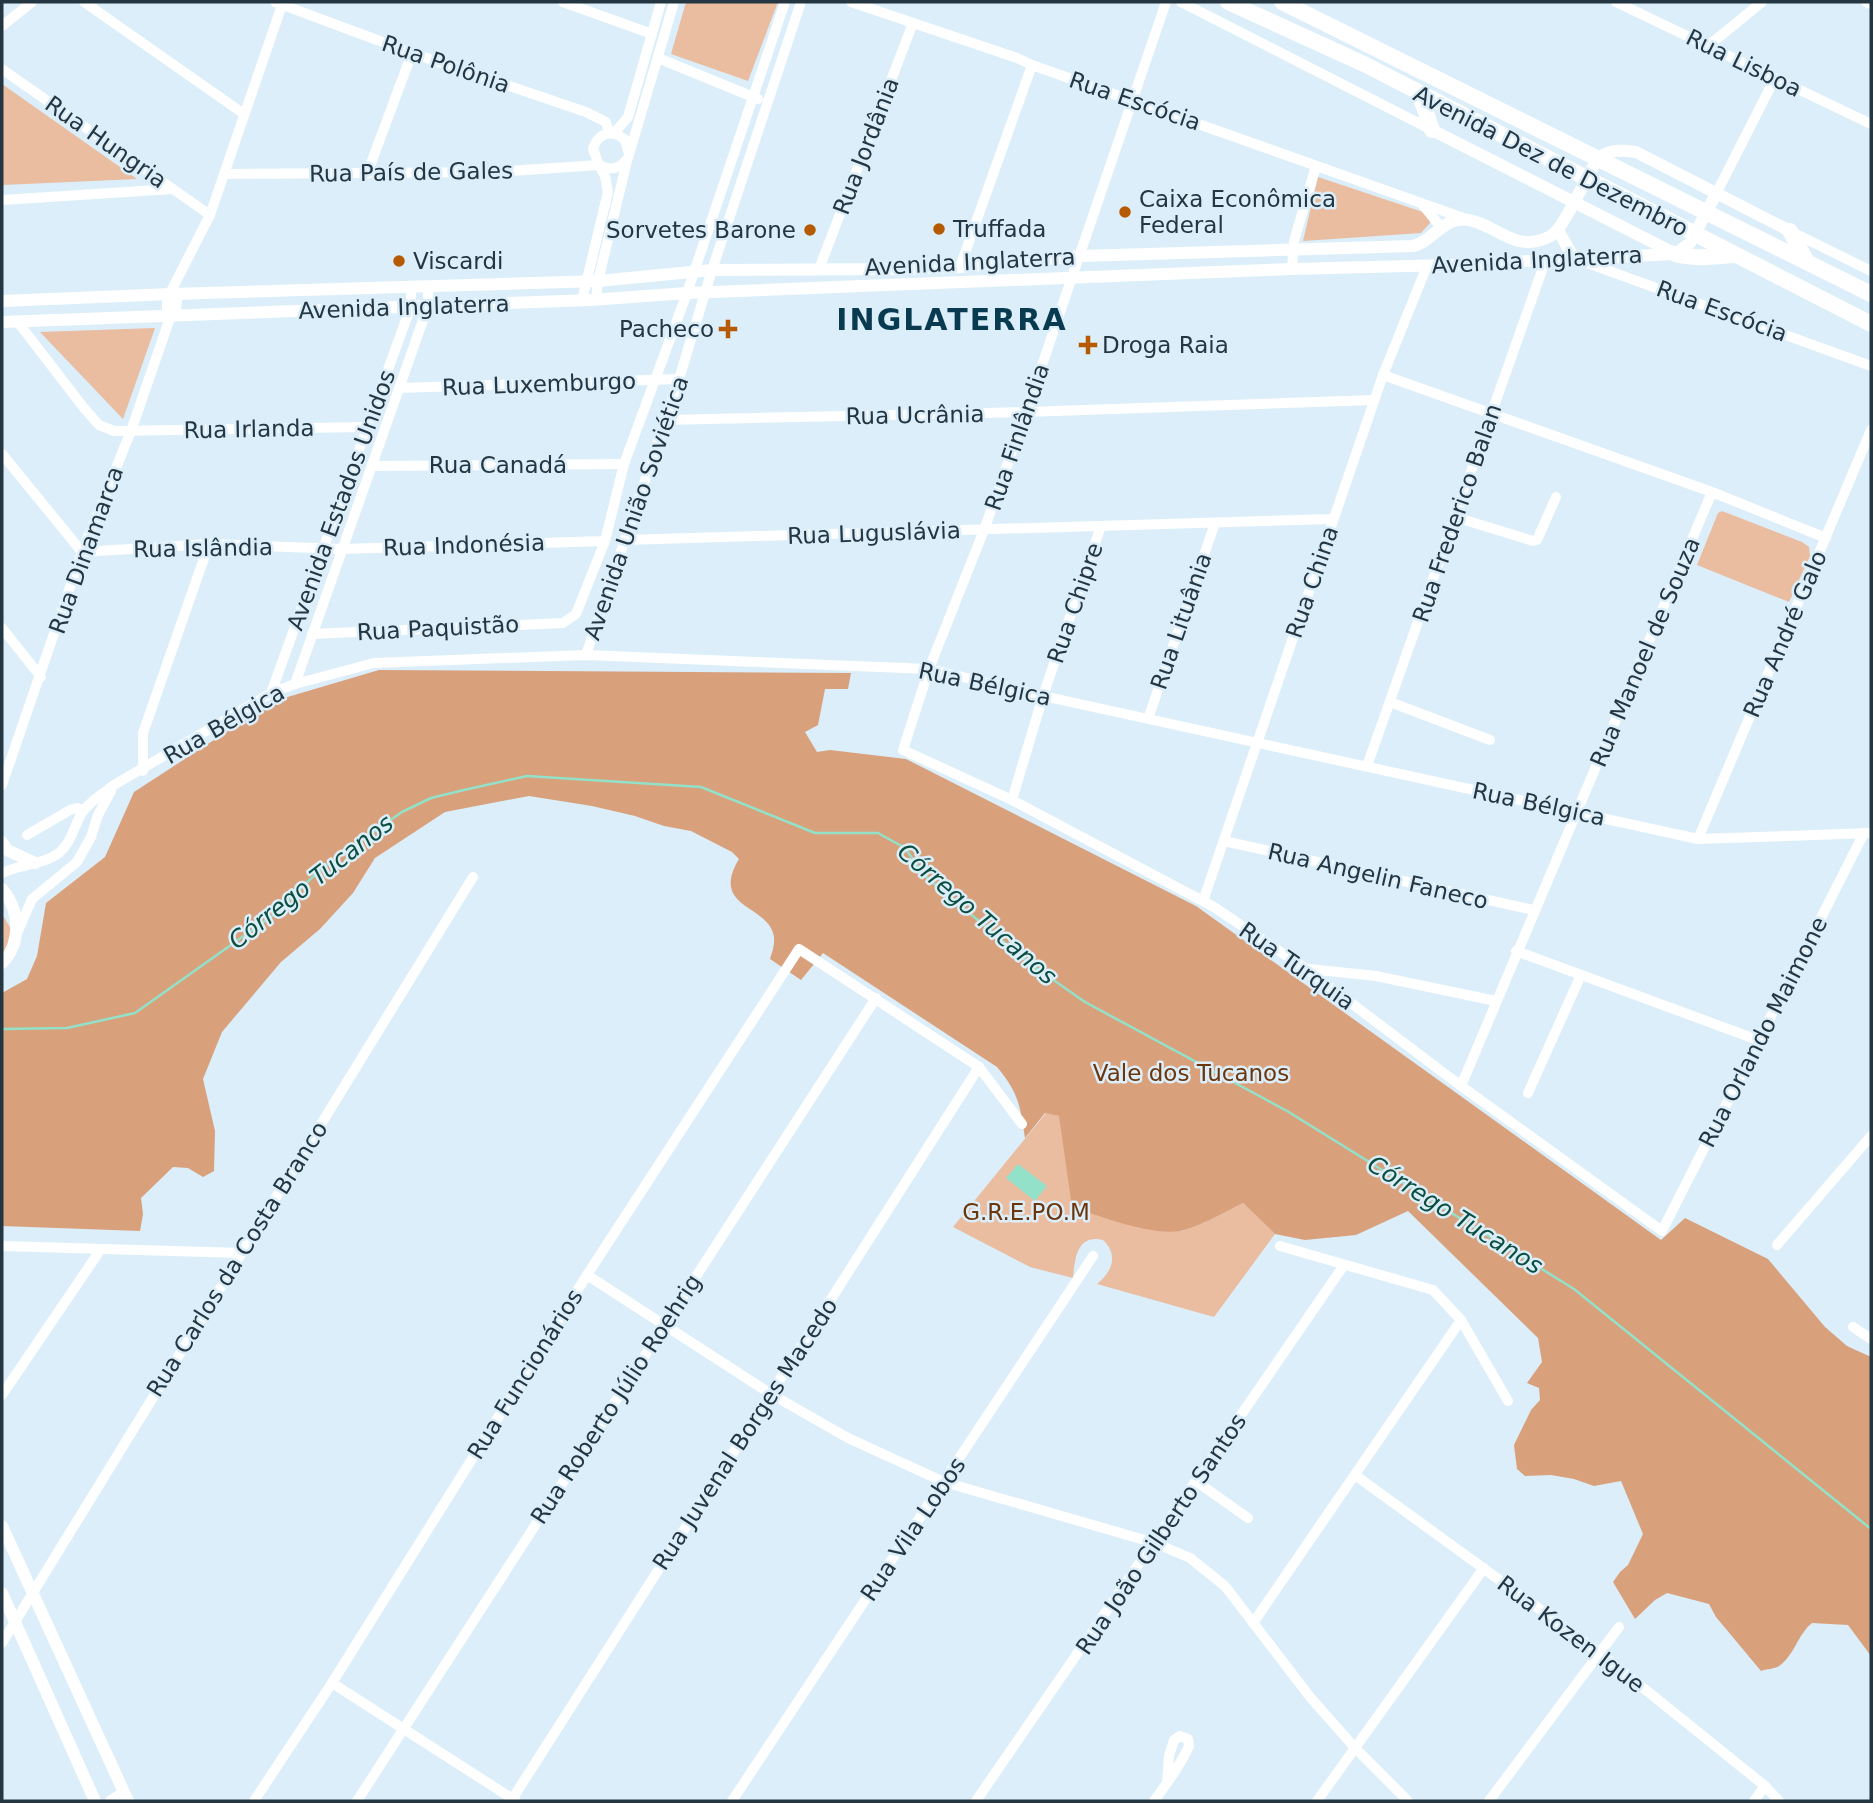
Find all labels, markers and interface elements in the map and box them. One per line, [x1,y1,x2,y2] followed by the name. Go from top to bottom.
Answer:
[1682,24,1806,102] street label: Rua Lisboa
[379,30,513,98] street label: Rua Polônia
[1066,66,1204,136] street label: Rua Escócia
[828,74,904,218] street label: Rua Jordânia
[1409,80,1693,242] street label: Avenida Dez de Dezembro
[40,91,172,193] street label: Rua Hungria
[309,157,513,187] street label: Rua País de Gales
[1139,186,1336,238] place label: Caixa Econômica Federal
[1117,204,1133,220] marker: Caixa Econômica Federal
[952,216,1046,242] place label: Truffada
[606,217,796,243] place label: Sorvetes Barone
[931,221,947,237] marker: Truffada
[802,222,818,238] marker: Sorvetes Barone
[1431,241,1643,279] street label: Avenida Inglaterra
[864,243,1076,281] street label: Avenida Inglaterra
[413,248,503,274] place label: Viscardi
[391,253,407,269] marker: Viscardi
[1653,275,1791,347] street label: Rua Escócia
[298,290,510,324] street label: Avenida Inglaterra
[836,302,1068,337] district label: INGLATERRA
[619,316,714,342] place label: Pacheco
[720,321,736,337] marker: Pacheco
[1102,332,1229,358] place label: Droga Raia
[1080,337,1096,353] marker: Droga Raia
[980,360,1054,514] street label: Rua Finlândia
[282,366,400,634] street label: Avenida Estados Unidos
[441,368,637,400] street label: Rua Luxemburgo
[579,373,693,643] street label: Avenida União Soviética
[1407,400,1507,626] street label: Rua Frederico Balan
[845,401,985,429] street label: Rua Ucrânia
[183,415,315,443] street label: Rua Irlanda
[429,452,567,478] street label: Rua Canadá
[44,463,128,637] street label: Rua Dinamarca
[787,517,961,549] street label: Rua Luguslávia
[1281,523,1343,641] street label: Rua China
[383,529,545,561] street label: Rua Indonésia
[1585,533,1705,771] street label: Rua Manoel de Souza
[133,534,273,562] street label: Rua Islândia
[1042,539,1108,667] street label: Rua Chipre
[1738,547,1832,721] street label: Rua André Galo
[1145,549,1217,693] street label: Rua Lituânia
[356,611,520,645] street label: Rua Paquistão
[916,657,1054,711] street label: Rua Bélgica
[159,679,289,769] street label: Rua Bélgica
[1470,777,1608,831] street label: Rua Bélgica
[223,809,399,955] water label: Córrego Tucanos
[892,837,1062,991] water label: Córrego Tucanos
[1265,838,1491,914] street label: Rua Angelin Faneco
[1694,912,1832,1152] street label: Rua Orlando Maimone
[1234,917,1360,1015] street label: Rua Turquia
[1093,1060,1289,1086] park label: Vale dos Tucanos
[141,1117,333,1401] street label: Rua Carlos da Costa Branco
[1362,1150,1548,1280] water label: Córrego Tucanos
[962,1199,1090,1225] park label: G.R.E.PO.M
[526,1269,706,1529] street label: Rua Roberto Júlio Roehrig
[462,1284,588,1464] street label: Rua Funcionários
[647,1293,843,1575] street label: Rua Juvenal Borges Macedo
[1071,1409,1251,1659] street label: Rua João Gilberto Santos
[855,1452,971,1606] street label: Rua Vila Lobos
[1492,1570,1650,1698] street label: Rua Kozen Igue

